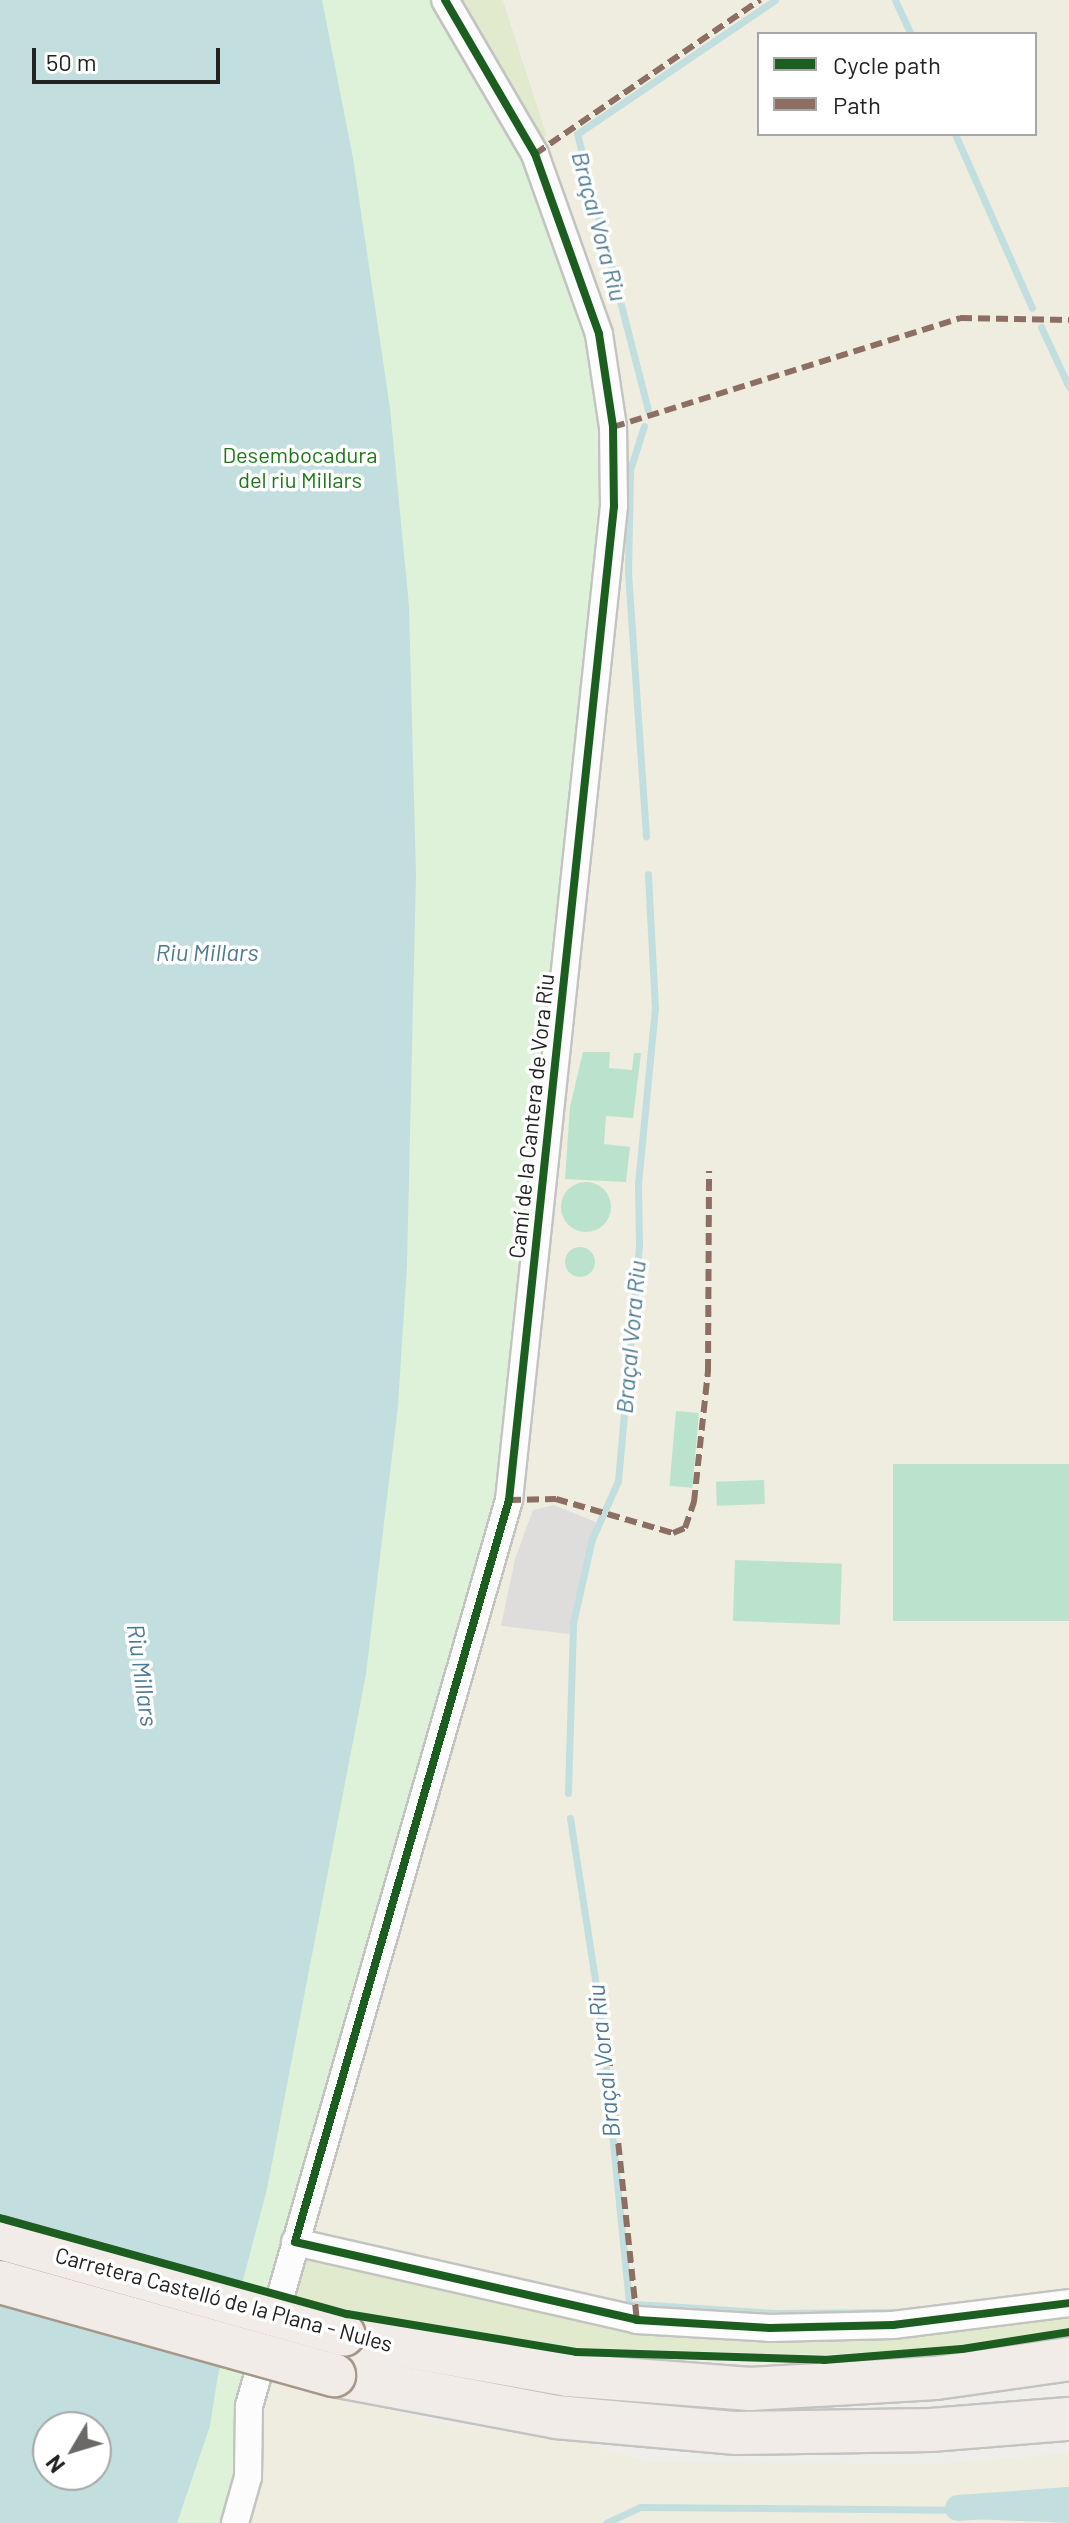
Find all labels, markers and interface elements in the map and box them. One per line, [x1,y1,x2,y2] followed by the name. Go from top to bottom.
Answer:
[36,32,224,82] scale bar
[757,32,1037,136] legend
[46,47,97,76] text: 50 m
[833,50,941,79] text: Cycle path
[833,90,881,119] text: Path
[566,148,634,304] water label: Braçal Vora Riu
[222,441,378,492] park label: Desembocadura del riu Millars
[156,938,258,966] water label: Riu Millars
[503,972,559,1260] street label: Camí de la Cantera de Vora Riu
[609,1259,651,1415] water label: Braçal Vora Riu
[122,1622,164,1728] water label: Riu Millars
[581,1983,625,2139] water label: Braçal Vora Riu
[52,2241,396,2357] street label: Carretera Castelló de la Plana - Nules
[32,2411,112,2491] north arrow
[40,2451,69,2478] text: N

